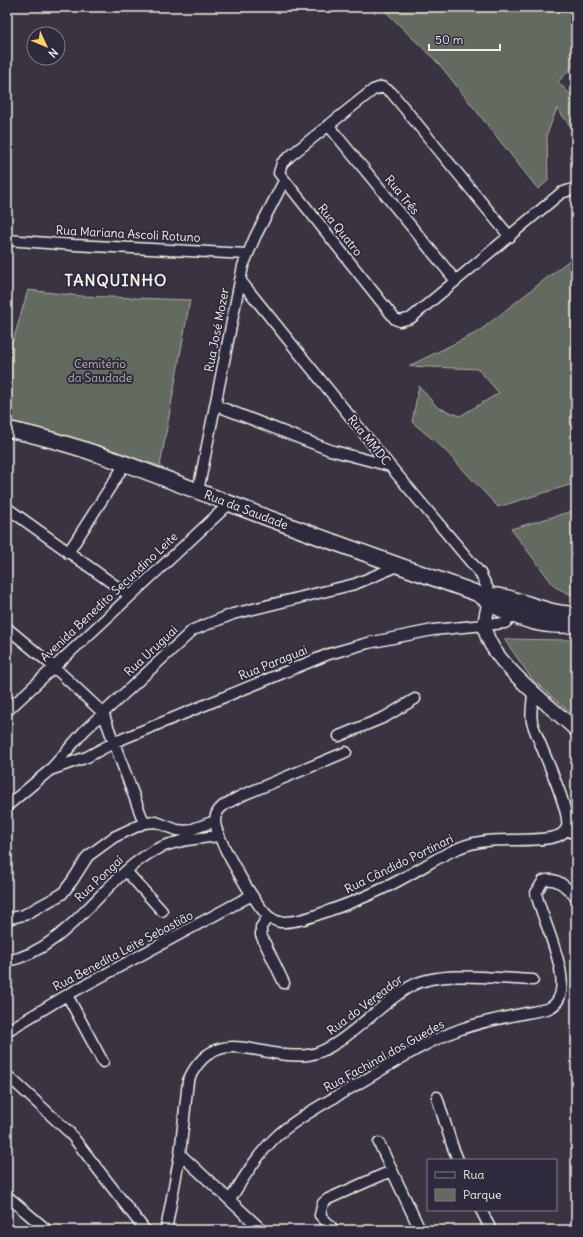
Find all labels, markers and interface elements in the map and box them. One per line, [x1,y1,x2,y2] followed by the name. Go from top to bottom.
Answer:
[26,26,66,66] north arrow
[429,26,500,52] scale bar
[435,32,464,47] text: 50 m
[46,45,61,61] text: N
[382,172,423,217] street label: Rua Três
[315,201,366,259] street label: Rua Quatro
[55,222,201,245] street label: Rua Mariana Ascoli Rotuno
[65,270,167,290] district label: TANQUINHO
[201,287,232,373] street label: Rua José Mozer
[68,356,132,385] park label: Cemitério da Saudade
[345,412,394,468] street label: Rua MMDC
[202,487,290,532] street label: Rua da Saudade
[37,529,181,664] street label: Avenida Benedito Secundino Leite
[121,622,180,679] street label: Rua Uruguai
[236,642,309,683] street label: Rua Paraguai
[342,831,456,896] street label: Rua Cândido Portinari
[71,852,126,905] street label: Rua Pongaí
[50,907,196,994] street label: Rua Benedita Leite Sebastião
[324,971,406,1038] street label: Rua do Vereador
[321,1016,447,1095] street label: Rua Fachinal dos Guedes
[427,1159,557,1211] legend
[463,1167,485,1182] text: Rua
[463,1187,502,1202] text: Parque

